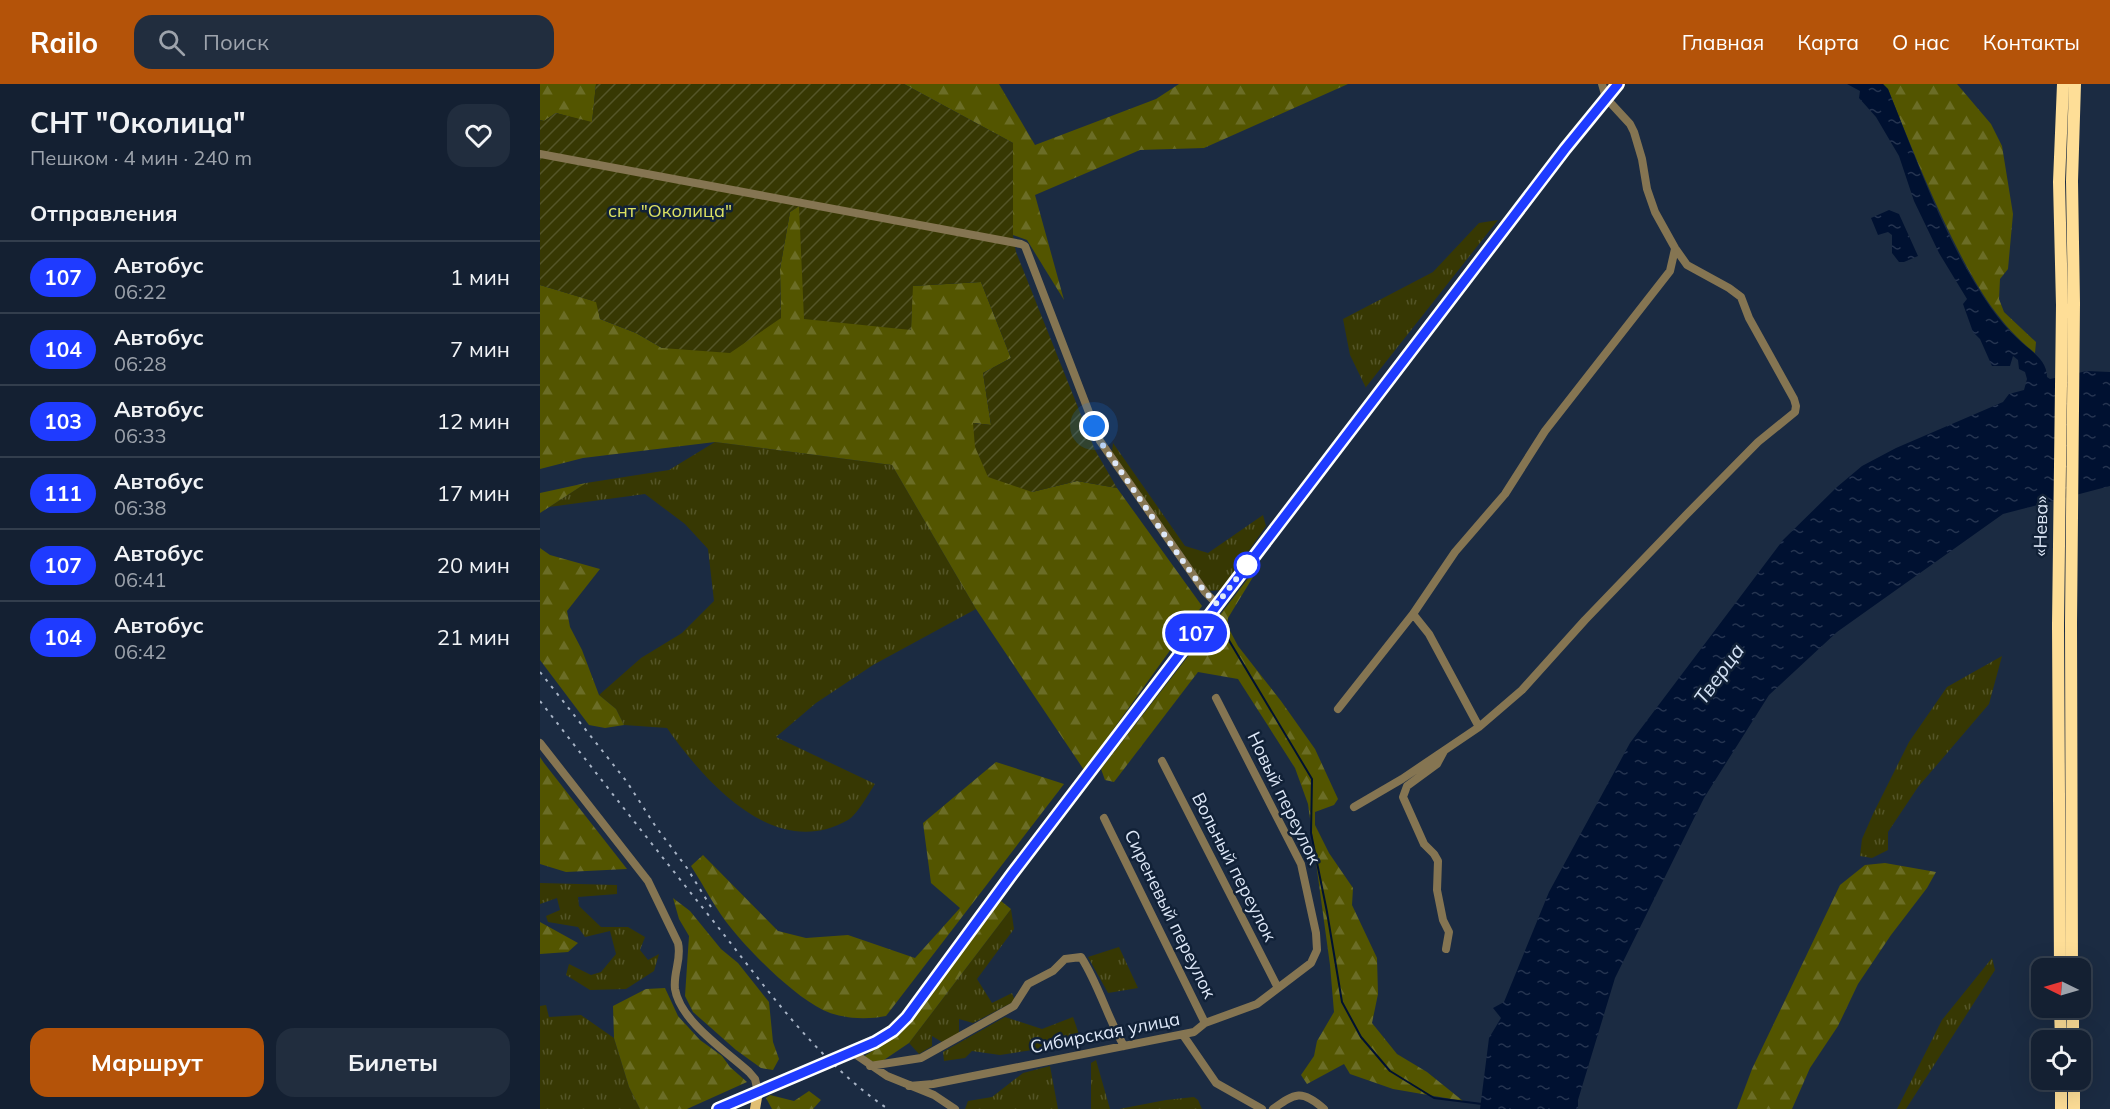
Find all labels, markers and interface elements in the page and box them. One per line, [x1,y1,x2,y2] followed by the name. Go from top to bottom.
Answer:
[134,15,554,69] search box
[30,25,98,60] text: Railo
[155,26,188,59] icon: search
[203,28,269,56] text: Поиск
[1682,29,1764,55] text: Главная
[1797,29,1859,55] text: Карта
[1892,29,1950,55] text: О нас
[1983,29,2080,55] text: Контакты
[447,104,510,167] button: heart
[30,105,245,140] text: СНТ "Околица"
[30,145,252,170] text: Пешком · 4 мин · 240 m
[30,199,178,227] text: Отправления
[608,199,732,222] park label: снт "Околица"
[114,251,204,279] text: Автобус
[450,263,510,291] text: 1 мин
[44,264,82,290] text: 107
[114,279,167,304] text: 06:22
[114,323,204,351] text: Автобус
[450,335,510,363] text: 7 мин
[44,336,82,362] text: 104
[114,351,167,376] text: 06:28
[114,395,204,423] text: Автобус
[437,407,510,435] text: 12 мин
[44,408,82,434] text: 103
[1079,411,1109,441] your location
[114,423,167,448] text: 06:33
[114,467,204,495] text: Автобус
[437,479,510,507] text: 17 мин
[44,480,82,506] text: 111
[114,495,167,520] text: 06:38
[2028,495,2053,557] street label: «Нева»
[114,539,204,567] text: Автобус
[437,551,510,579] text: 20 мин
[44,552,82,578] text: 107
[1234,552,1260,578] unlabelled marker
[114,567,167,592] text: 06:41
[114,611,204,639] text: Автобус
[1162,614,1230,652] line badge: 107
[1177,620,1215,646] text: 107
[437,623,510,651] text: 21 мин
[44,624,82,650] text: 104
[1688,638,1749,709] water label: Тверца
[114,639,167,664] text: 06:42
[1242,728,1327,868] street label: Новый переулок
[1187,789,1282,945] street label: Вольный переулок
[1120,826,1221,1002] street label: Сиреневый переулок
[2031,958,2091,1018] north arrow
[2031,958,2091,1090] map controls
[1028,1007,1182,1058] street label: Сибирская улица
[30,1028,264,1097] button: Маршрут
[276,1028,510,1097] button: Билеты
[2031,1030,2091,1090] button: locate

